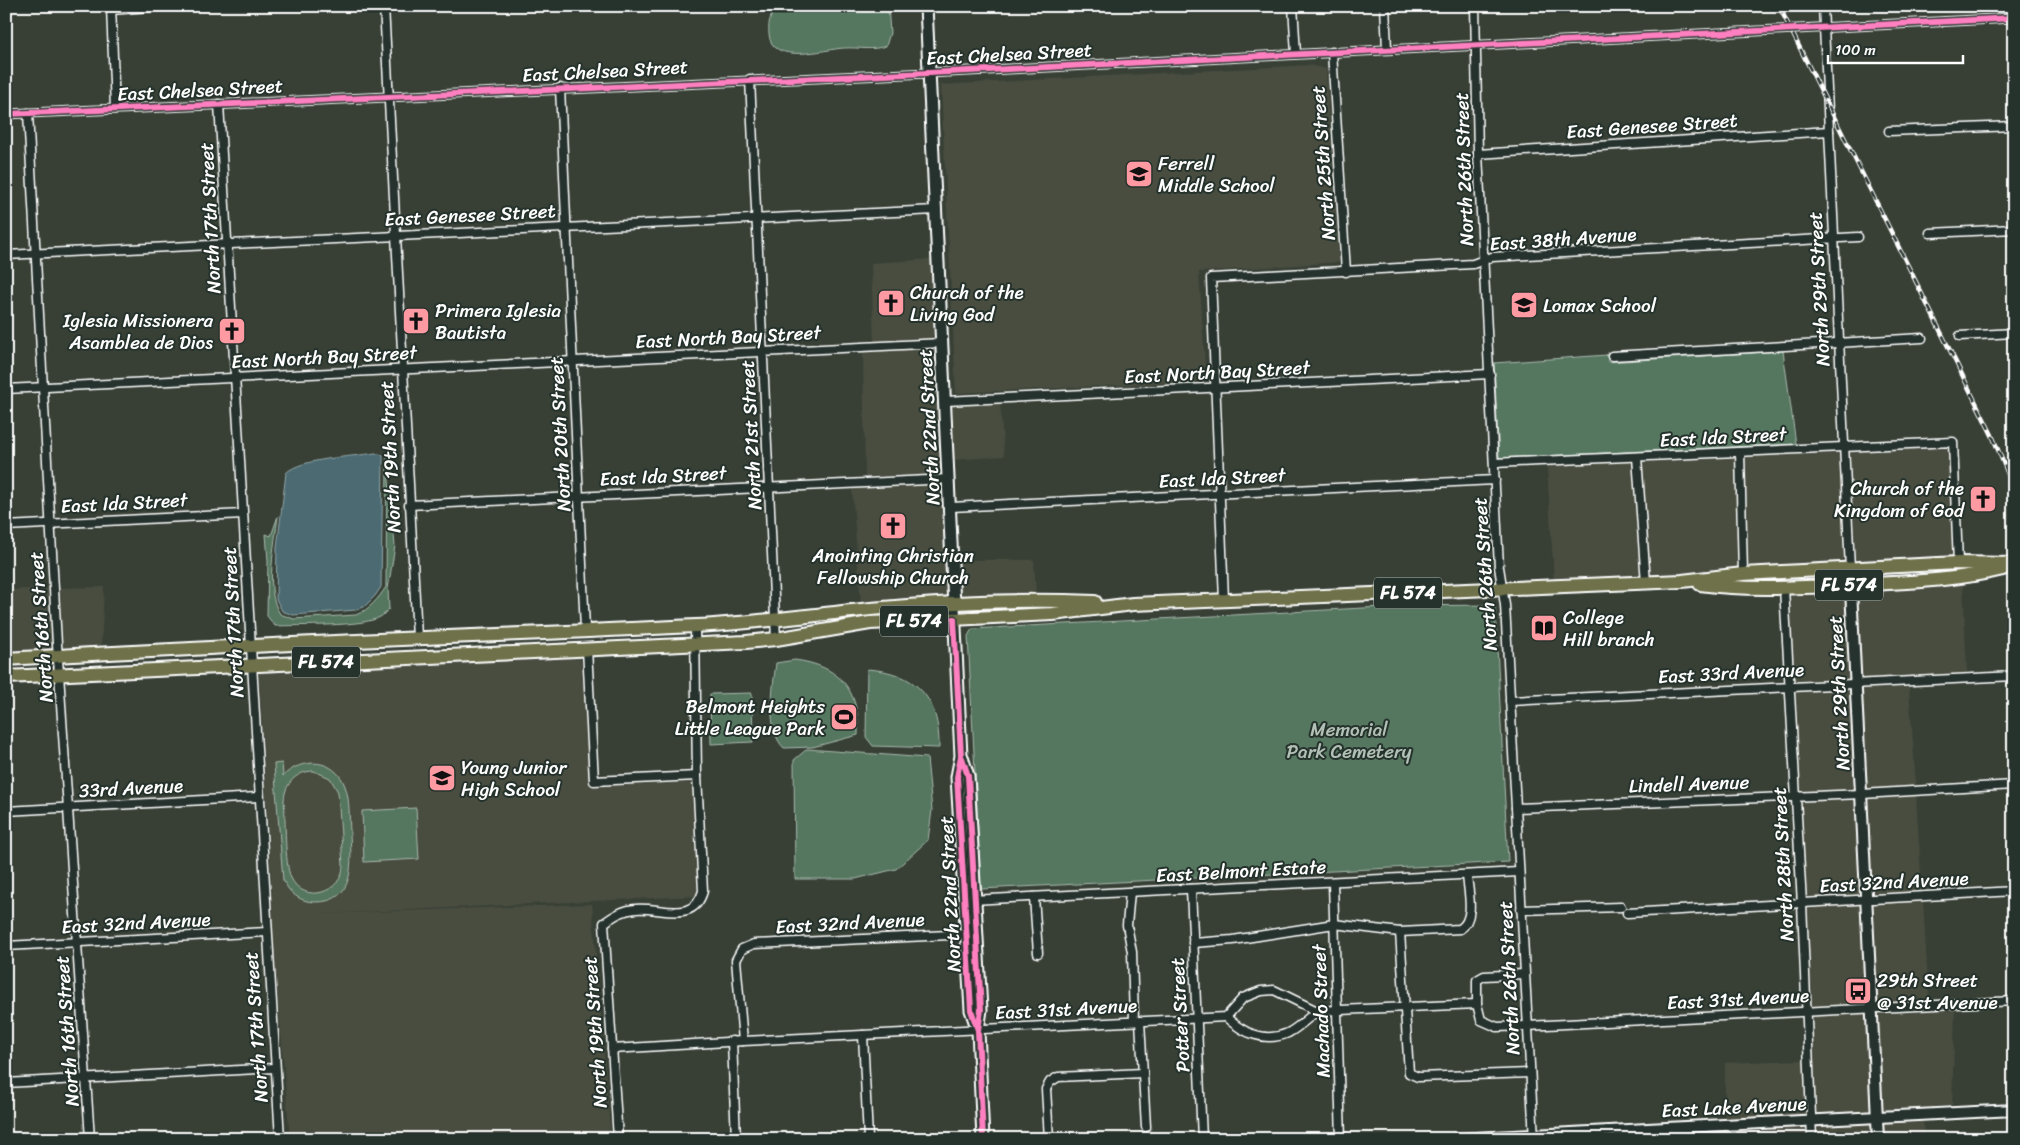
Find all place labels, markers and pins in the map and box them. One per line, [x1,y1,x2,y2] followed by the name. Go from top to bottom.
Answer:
[1158,147,1275,202] place label: Ferrell Middle School
[1124,159,1154,189] school or university icon: Ferrell Middle School
[910,276,1024,331] place label: Church of the Living God
[876,288,906,318] church icon: Church of the Living God
[1543,289,1657,322] place label: Lomax School
[1509,290,1539,320] school or university icon: Lomax School
[435,294,562,349] place label: Primera Iglesia Bautista
[62,304,213,359] place label: Iglesia Missionera Asamblea de Dios
[401,306,431,336] church icon: Primera Iglesia Bautista
[217,316,247,346] church icon: Iglesia Missionera Asamblea de Dios
[1834,472,1966,527] place label: Church of the Kingdom of God
[1968,484,1998,514] church icon: Church of the Kingdom of God
[878,511,908,541] church icon: Anointing Christian Fellowship Church
[811,539,974,594] place label: Anointing Christian Fellowship Church
[1563,601,1655,656] place label: College Hill branch
[1529,613,1559,643] library icon: College Hill branch
[675,690,826,745] place label: Belmont Heights Little League Park
[829,702,859,732] sports icon: Belmont Heights Little League Park
[461,751,567,806] place label: Young Junior High School
[427,763,457,793] school or university icon: Young Junior High School
[1877,964,1998,1019] place label: 29th Street @ 31st Avenue
[1843,976,1873,1006] bus stop icon: 29th Street @ 31st Avenue

